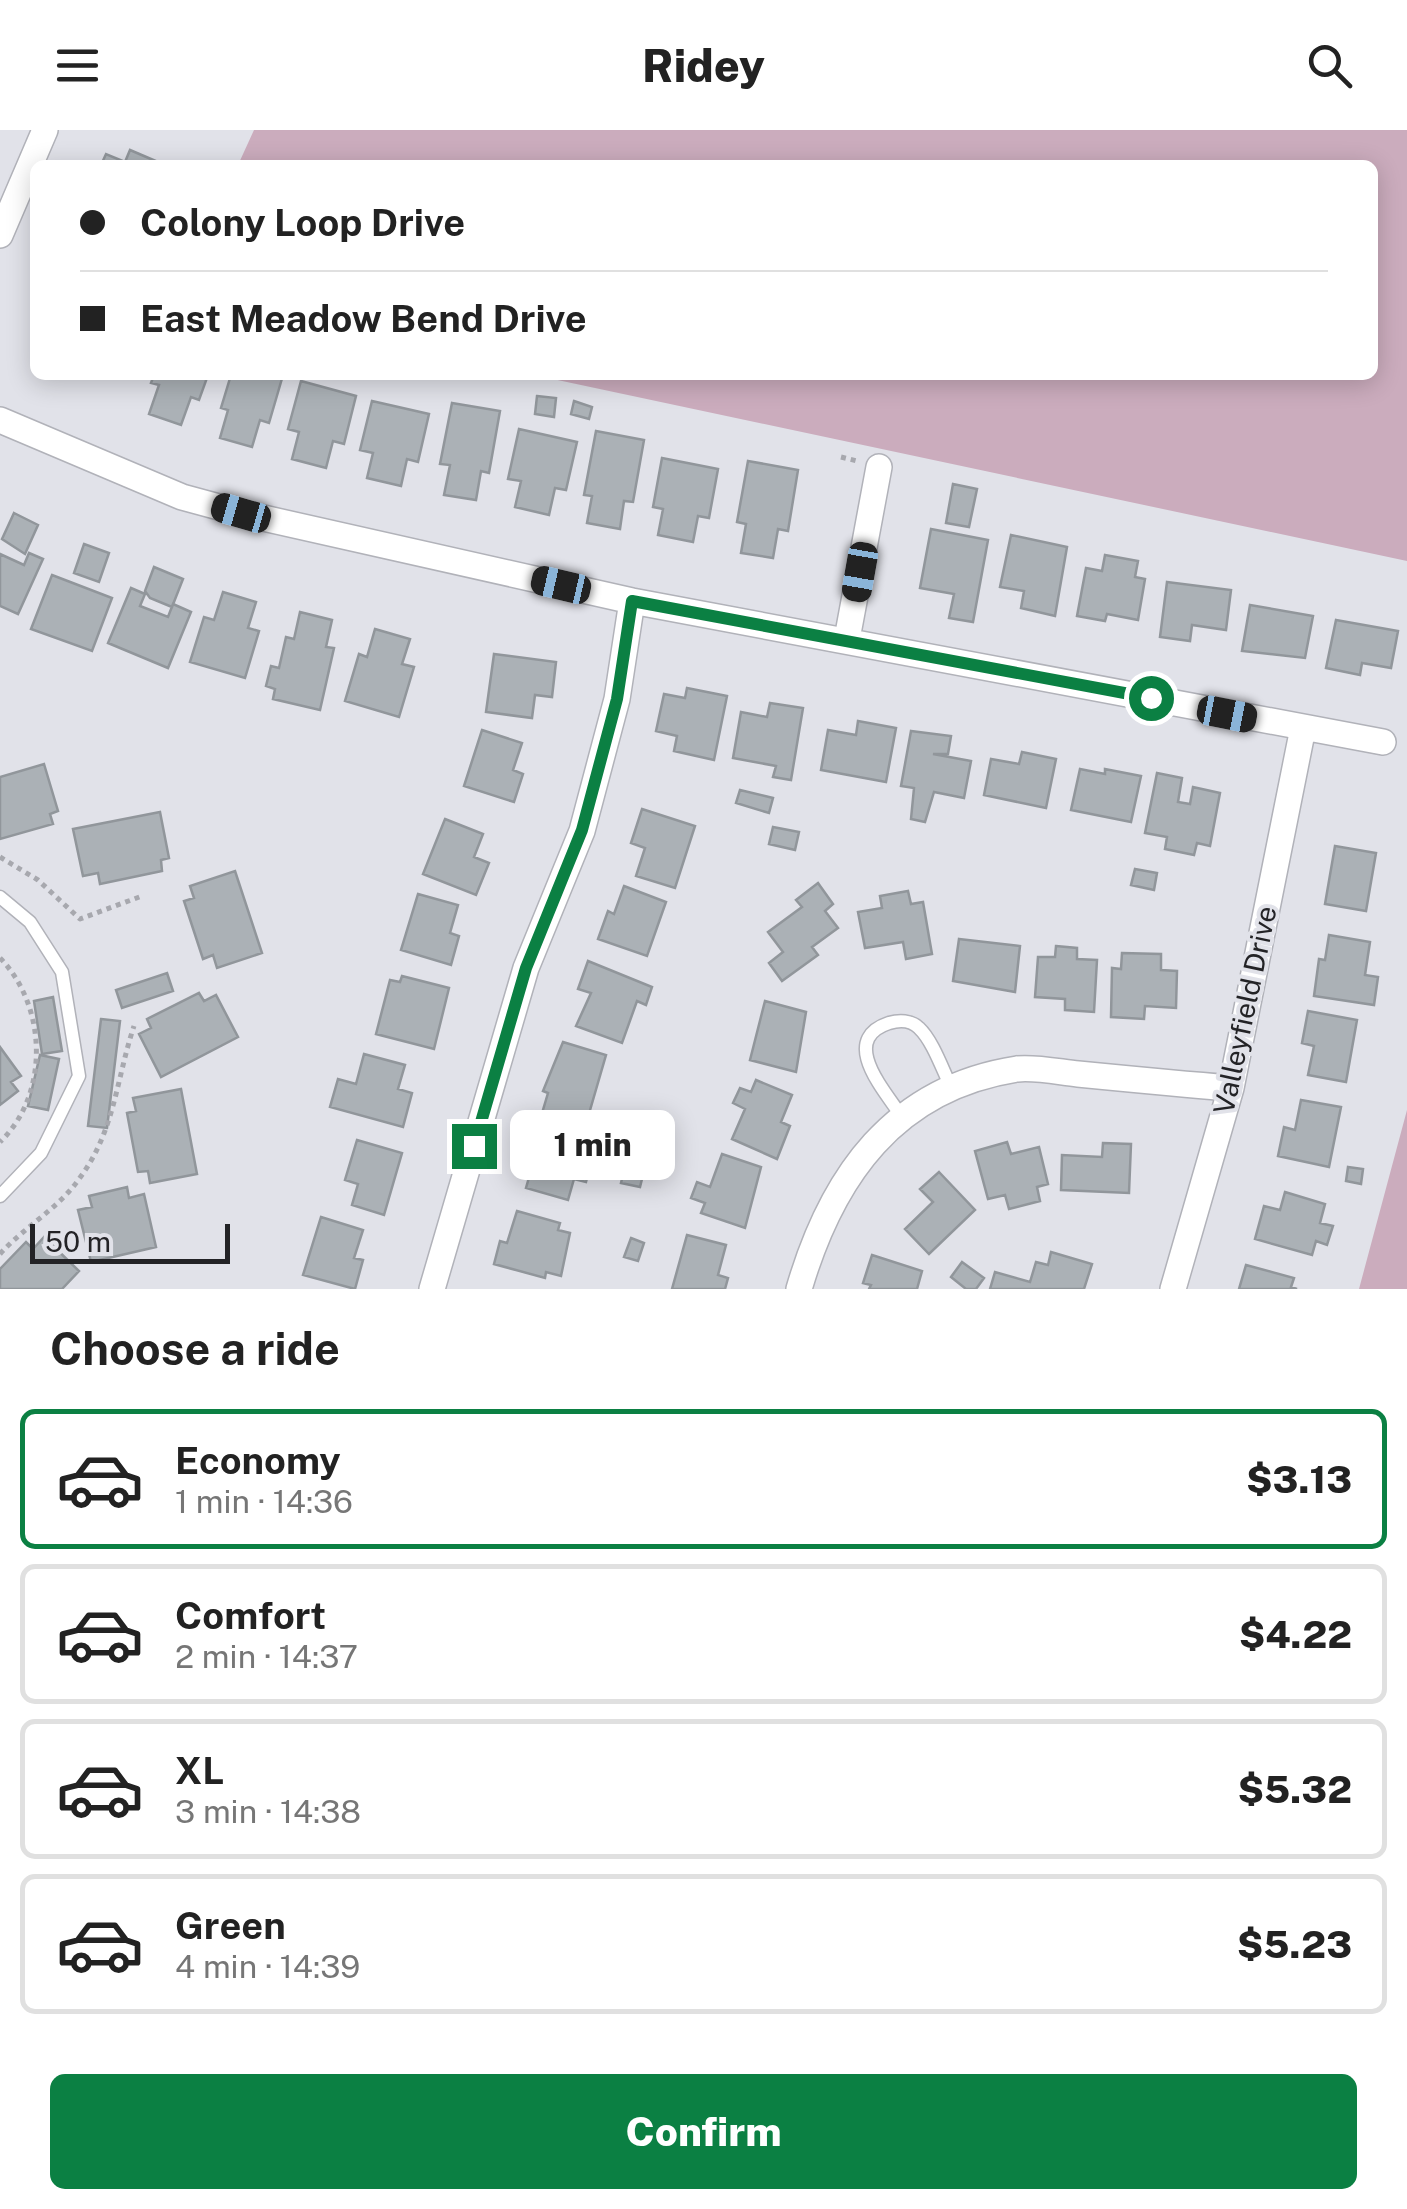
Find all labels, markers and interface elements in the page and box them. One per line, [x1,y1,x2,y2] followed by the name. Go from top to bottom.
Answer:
[50,38,105,93] icon: menu
[1302,38,1357,93] icon: search
[642,39,765,92] text: Ridey
[140,200,465,245] text: Colony Loop Drive
[140,296,587,341] text: East Meadow Bend Drive
[208,490,274,536] car
[840,540,880,604] car
[528,564,594,606] car
[1129,676,1174,721] route start
[1195,694,1259,734] car
[1206,903,1283,1117] street label: Valleyfield Drive
[509,1111,674,1181] callout: 1 min
[452,1124,497,1169] route end
[553,1126,632,1163] text: 1 min
[30,1219,230,1264] scale bar
[45,1225,111,1258] text: 50 m
[50,1322,340,1375] text: Choose a ride
[55,1434,145,1524] icon: car
[175,1438,341,1483] text: Economy
[1246,1457,1352,1502] text: $3.13
[175,1483,353,1520] text: 1 min · 14:36
[55,1589,145,1679] icon: car
[175,1593,326,1638] text: Comfort
[1239,1612,1352,1657] text: $4.22
[175,1638,358,1675] text: 2 min · 14:37
[55,1744,145,1834] icon: car
[175,1748,224,1793] text: XL
[1238,1767,1352,1812] text: $5.32
[175,1793,361,1830] text: 3 min · 14:38
[55,1899,145,1989] icon: car
[175,1903,286,1948] text: Green
[1237,1922,1352,1967] text: $5.23
[175,1948,360,1985] text: 4 min · 14:39
[50,2074,1357,2189] button: Confirm

